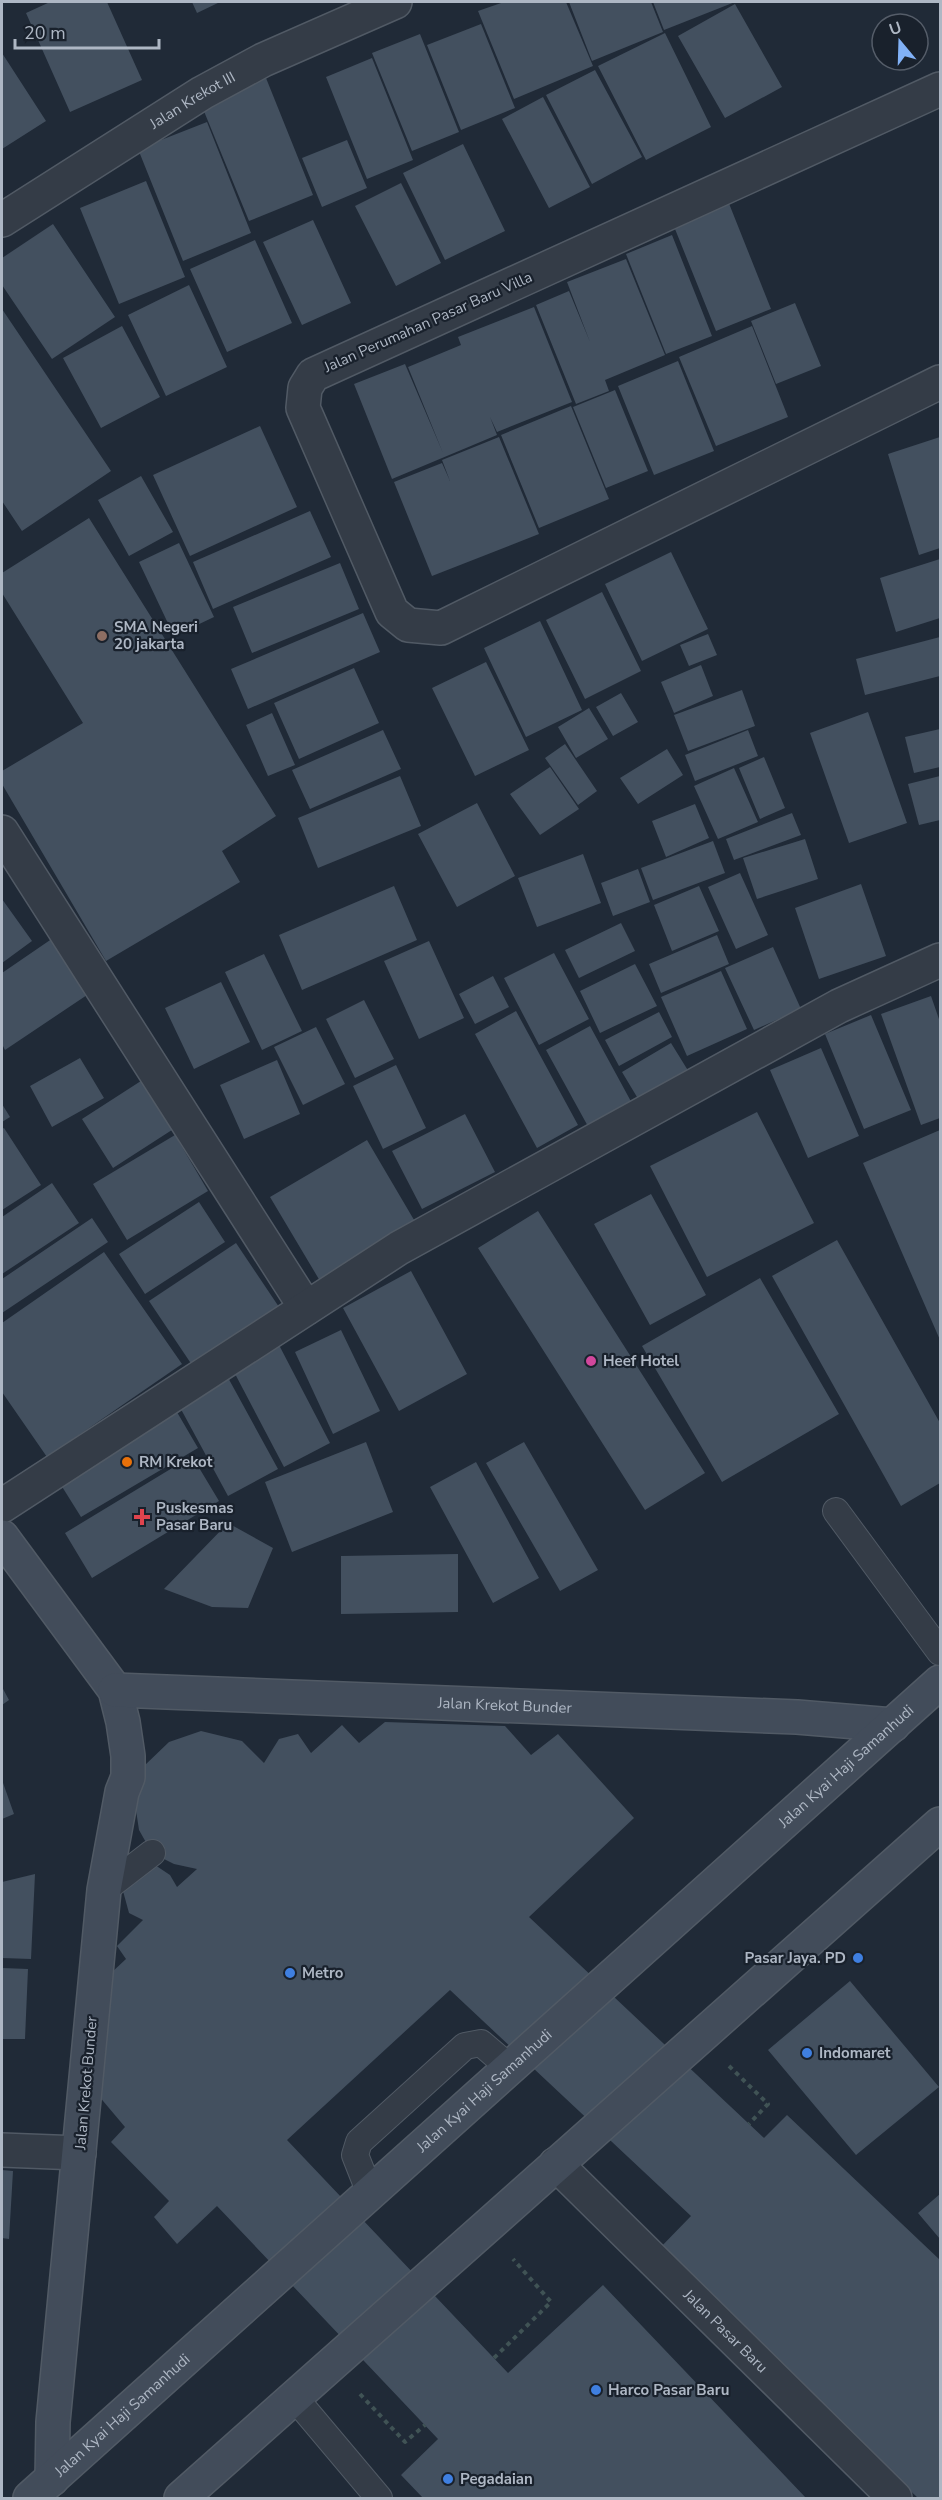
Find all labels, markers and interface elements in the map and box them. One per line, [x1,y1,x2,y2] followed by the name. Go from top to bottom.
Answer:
[15,12,159,50] scale bar
[870,12,930,72] north arrow
[886,16,905,41] text: U
[24,21,66,45] text: 20 m
[145,67,239,134] street label: Jalan Krekot III
[320,267,535,378] street label: Jalan Perumahan Pasar Baru Villa
[114,617,198,654] place label: SMA Negeri 20 jakarta
[95,629,109,643] marker: SMA Negeri 20 jakarta
[603,1351,679,1371] place label: Heef Hotel
[584,1354,598,1368] marker: Heef Hotel
[139,1452,213,1472] place label: RM Krekot
[120,1455,134,1469] marker: RM Krekot
[156,1498,234,1535] place label: Puskesmas Pasar Baru
[133,1508,151,1526] marker: Puskesmas Pasar Baru
[436,1693,573,1718] street label: Jalan Krekot Bunder
[773,1700,918,1833] street label: Jalan Kyai Haji Samanhudi
[745,1948,846,1968] place label: Pasar Jaya. PD
[851,1951,865,1965] marker: Pasar Jaya. PD
[302,1963,344,1983] place label: Metro
[283,1966,297,1980] marker: Metro
[70,2015,102,2152] street label: Jalan Krekot Bunder
[411,2025,556,2157] street label: Jalan Kyai Haji Samanhudi
[819,2043,891,2063] place label: Indomaret
[800,2046,814,2060] marker: Indomaret
[678,2284,772,2377] street label: Jalan Pasar Baru
[50,2349,194,2482] street label: Jalan Kyai Haji Samanhudi
[608,2380,729,2400] place label: Harco Pasar Baru
[589,2383,603,2397] marker: Harco Pasar Baru
[460,2469,533,2489] place label: Pegadaian
[441,2472,455,2486] marker: Pegadaian

